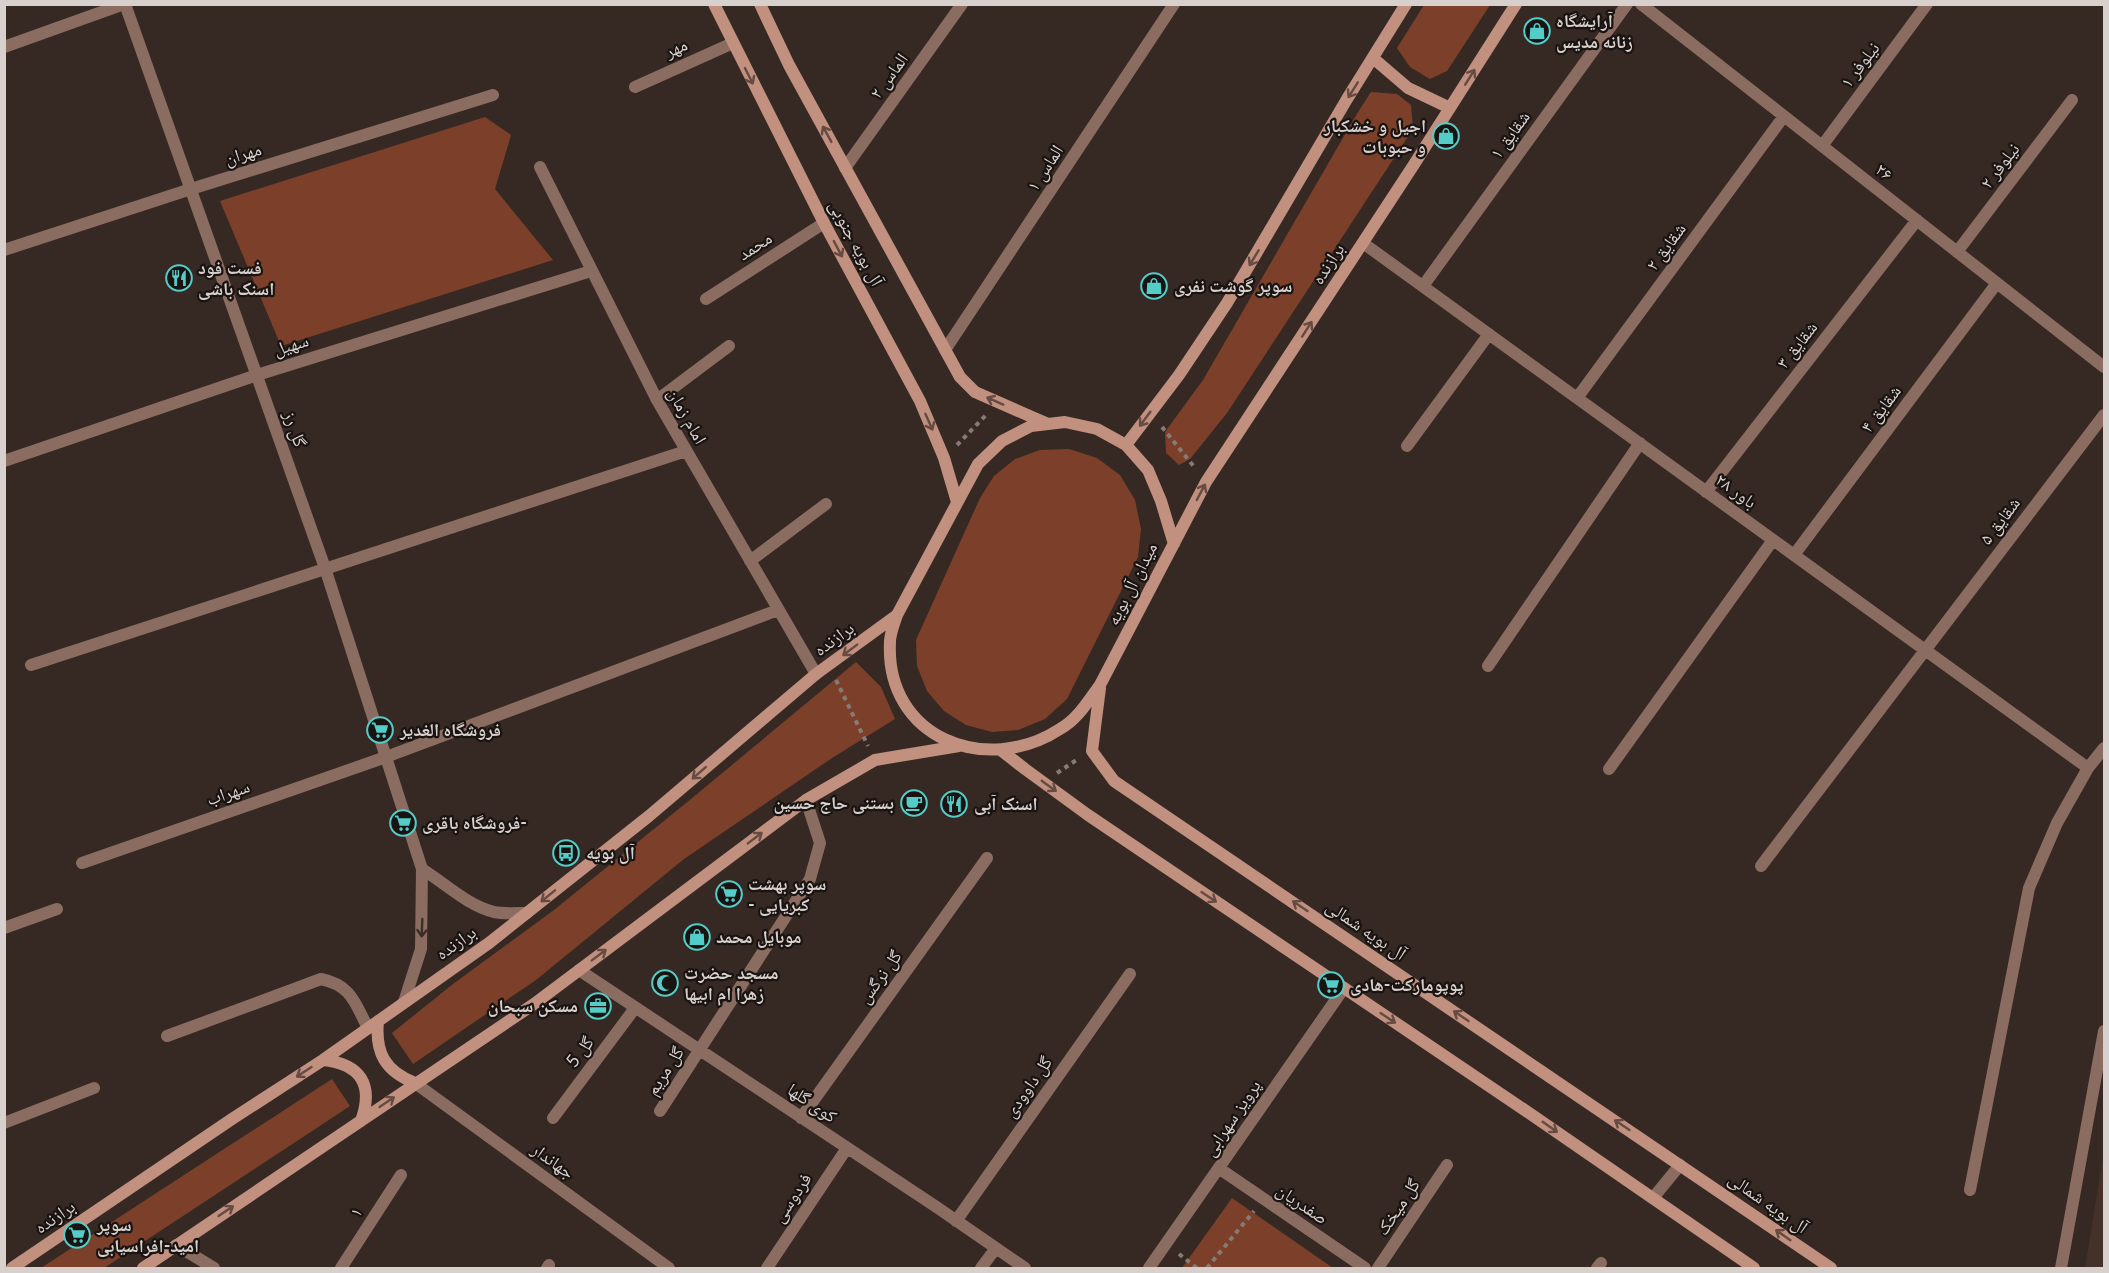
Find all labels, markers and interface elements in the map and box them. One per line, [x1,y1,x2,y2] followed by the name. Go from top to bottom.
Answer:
[1556,9,1633,53] place label: آرایشگاه زنانه مدیس
[1522,16,1552,46] shop icon: آرایشگاه زنانه مدیس
[660,32,690,62] street label: مهر
[1835,37,1884,92] street label: نیلوفر ۱
[864,48,913,103] street label: الماس ۲
[744,66,756,84] one-way arrow
[1464,69,1476,86] one-way arrow
[1347,81,1359,98] one-way arrow
[1484,106,1535,163] street label: شقایق ۱
[1323,114,1426,158] place label: اجیل و خشکبار و حبوبات
[1431,121,1461,151] shop icon: اجیل و خشکبار و حبوبات
[821,125,832,143] one-way arrow
[222,137,264,170] street label: مهران
[1975,138,2024,193] street label: نیلوفر ۲
[1021,140,1068,195] street label: الماس ۱
[1871,158,1898,185] street label: ۲۶
[824,196,889,290] street label: آل بویه جنوبی
[1640,218,1691,275] street label: شقایق ۲
[733,226,776,264] street label: محمد
[1306,239,1349,288] street label: برازنده
[832,240,844,257] one-way arrow
[1248,249,1260,266] one-way arrow
[198,256,274,300] place label: فست فود اسنک باشی
[164,263,194,293] restaurant icon: فست فود اسنک باشی
[1139,271,1169,301] shop icon: سوپر گوشت نفری
[1174,274,1292,297] place label: سوپر گوشت نفری
[1771,316,1822,373] street label: شقایق ۳
[1302,321,1314,338] one-way arrow
[270,328,311,361] street label: سهیل
[1855,380,1906,437] street label: شقایق ۴
[662,384,712,448] street label: امام زمان
[987,395,1005,407] one-way arrow
[278,407,312,450] street label: گل رز
[1139,411,1151,427] one-way arrow
[923,412,935,430] one-way arrow
[1711,468,1762,513] street label: باور ۲۸
[1195,484,1207,501] one-way arrow
[1974,492,2025,549] street label: شقایق ۵
[1101,538,1162,629] street label: میدان آل بویه
[809,616,858,661] street label: برازنده
[842,644,858,657] one-way arrow
[365,715,395,745] supermarket icon: فروشگاه الغدیر
[399,718,501,740] place label: فروشگاه الغدیر
[692,766,707,780] one-way arrow
[203,774,252,810] street label: سهراب
[1040,780,1056,792] one-way arrow
[899,788,929,818] cafe icon: بستنی حاج حسین
[939,789,969,819] restaurant icon: اسنک آبی
[773,791,894,814] place label: بستنی حاج حسین
[974,792,1038,815] place label: اسنک آبی
[388,808,418,838] supermarket icon: فروشگاه باقری-
[422,811,527,834] place label: فروشگاه باقری-
[747,832,763,845] one-way arrow
[551,838,581,868] bus stop icon: آل بویه
[586,841,635,864] place label: آل بویه
[748,872,826,916] place label: سوپر بهشت - کبریایی
[714,879,744,909] supermarket icon: سوپر بهشت - کبریایی
[540,890,556,903] one-way arrow
[1201,891,1217,903] one-way arrow
[1322,894,1411,965] street label: آل بویه شمالی
[1292,900,1308,912] one-way arrow
[416,917,427,937] one-way arrow
[431,920,480,964] street label: برازنده
[682,922,712,952] shop icon: موبایل محمد
[716,925,802,948] place label: موبایل محمد
[852,945,907,1008] street label: گل نرگس
[591,949,607,962] one-way arrow
[684,961,779,1006] place label: مسجد حضرت زهرا ام ابیها
[650,968,680,998] mosque icon: مسجد حضرت زهرا ام ابیها
[1316,970,1346,1000] supermarket icon: پوپومارکت-هادی
[1350,973,1464,996] place label: پوپومارکت-هادی
[583,991,613,1021] office icon: مسکن سبحان
[488,994,578,1017] place label: مسکن سبحان
[1453,1010,1470,1022] one-way arrow
[1380,1012,1396,1024] one-way arrow
[560,1031,599,1072] street label: گل 5
[640,1041,690,1100] street label: گل مریم
[998,1051,1057,1122] street label: گل داوودی
[297,1066,313,1078] one-way arrow
[1198,1075,1266,1161] street label: پرویز سهرابی
[783,1078,842,1128] street label: کوی گلها
[379,1096,395,1108] one-way arrow
[1615,1119,1631,1131] one-way arrow
[1541,1121,1557,1133] one-way arrow
[527,1137,579,1183] street label: جهاندار
[1724,1167,1813,1239] street label: آل بویه شمالی
[767,1169,816,1227] street label: فردوسی
[1370,1174,1425,1239] street label: گل میخک
[1272,1178,1333,1229] street label: صفدریان
[30,1195,79,1238] street label: برازنده
[344,1202,367,1221] street label: ۱
[217,1205,233,1217] one-way arrow
[96,1213,199,1257] place label: سوپر امید-افراسیابی
[62,1220,92,1250] supermarket icon: سوپر امید-افراسیابی
[1776,1229,1792,1241] one-way arrow

